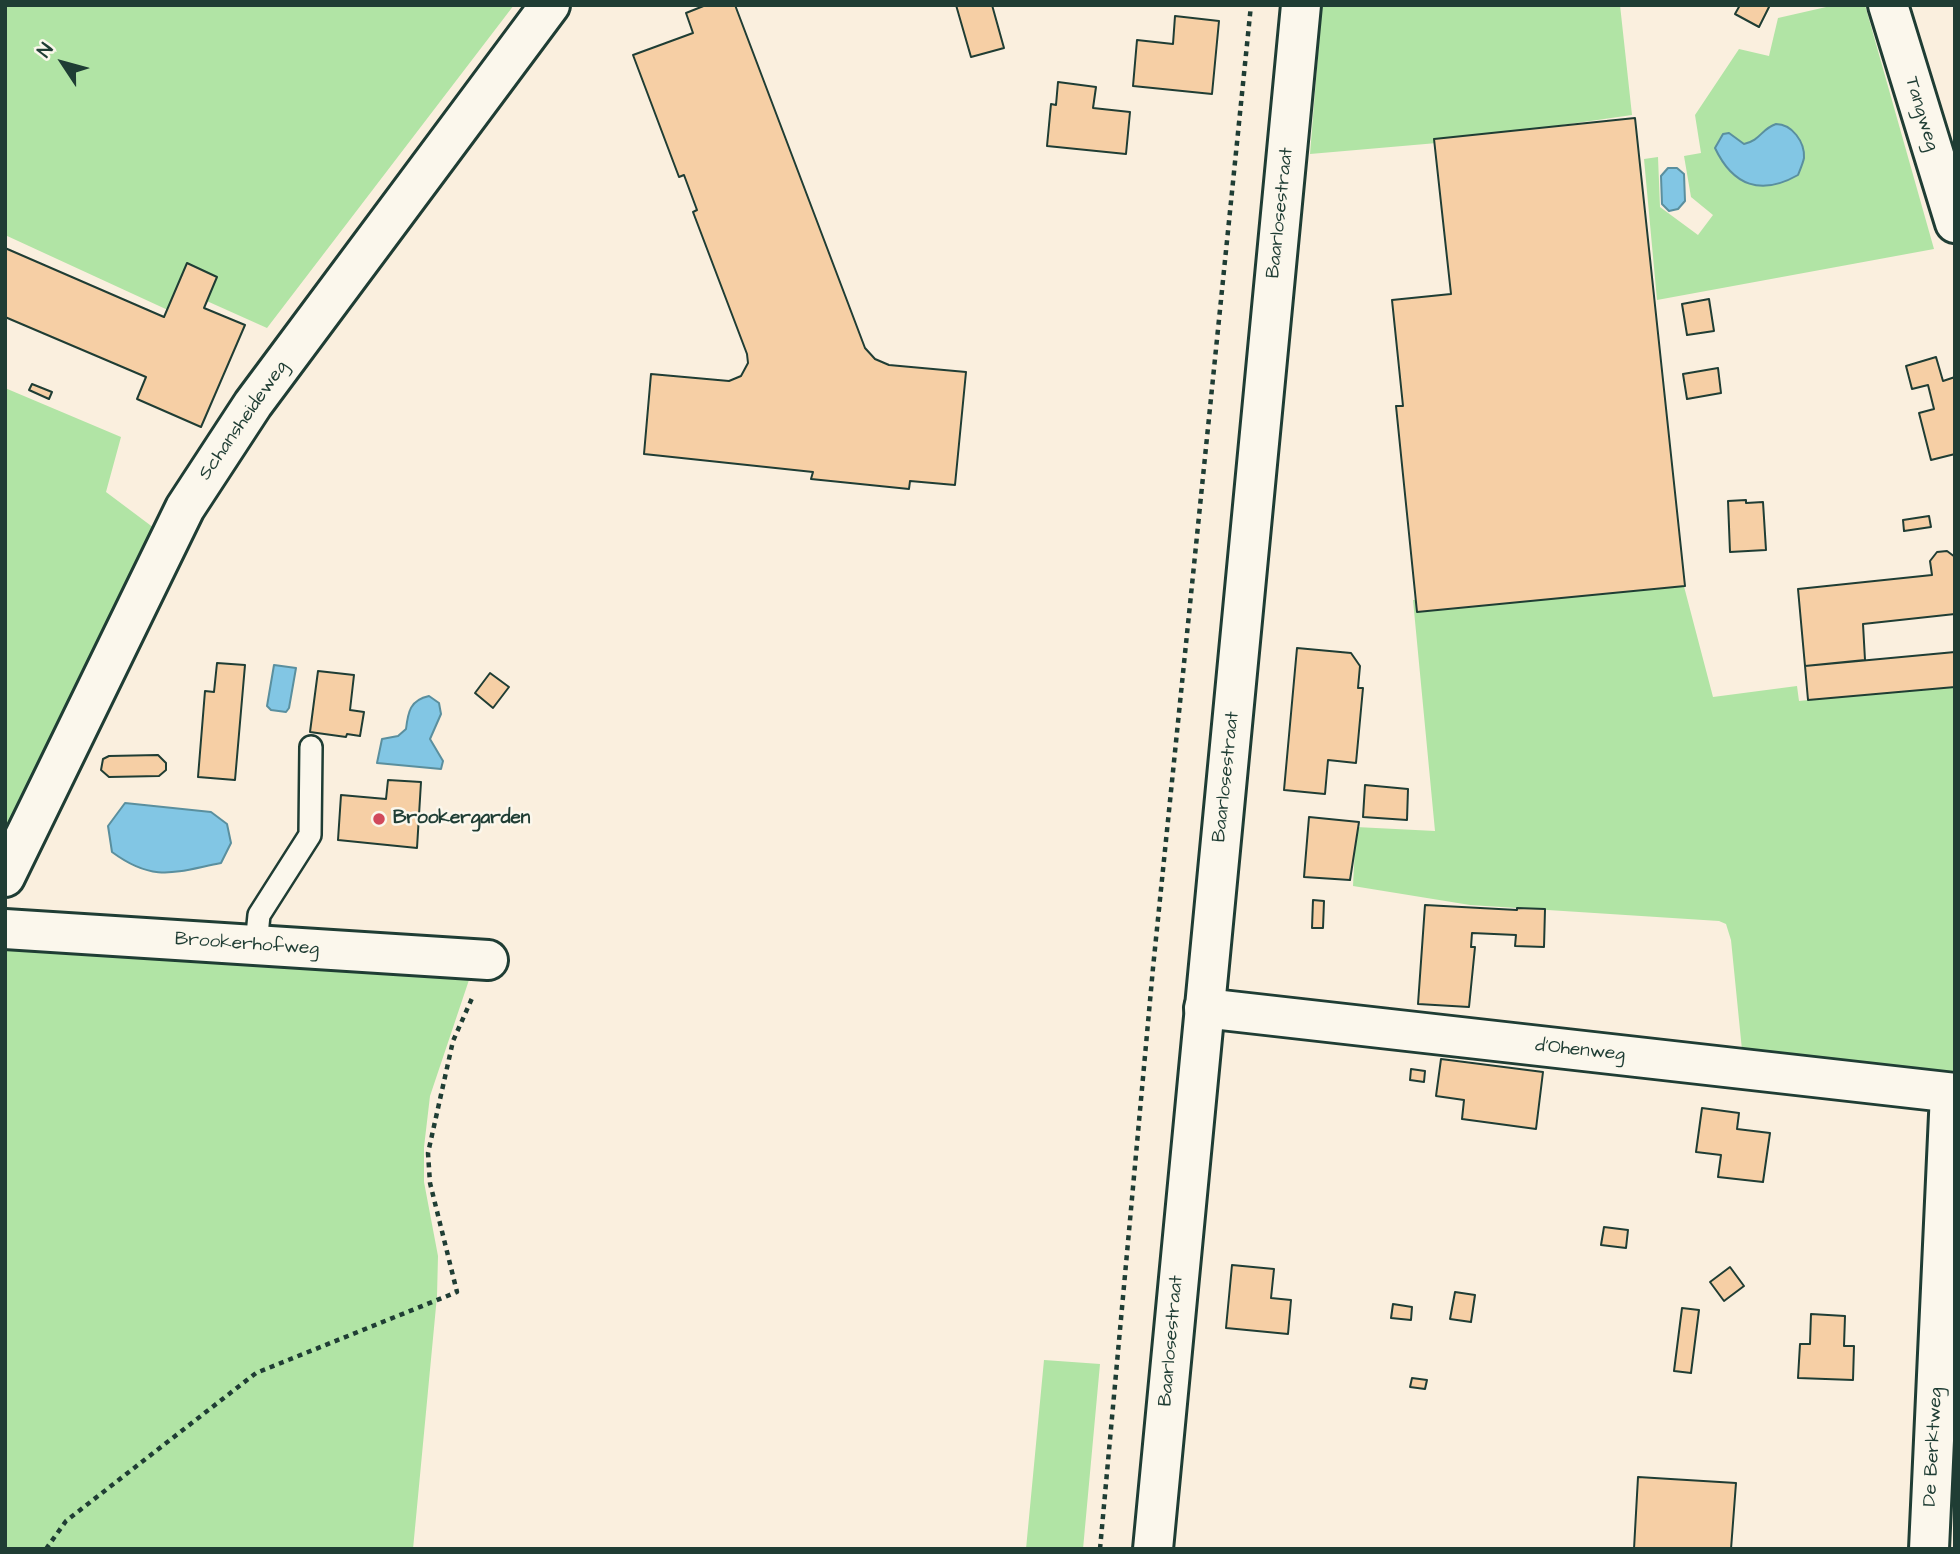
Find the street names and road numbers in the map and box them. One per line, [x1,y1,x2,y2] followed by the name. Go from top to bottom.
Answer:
[1899,74,1943,154] street label: Tangweg
[1263,146,1299,280] street label: Baarlosestraat
[194,357,294,485] street label: Schansheideweg
[1209,710,1245,844] street label: Baarlosestraat
[174,929,320,961] street label: Brookerhofweg
[1534,1035,1626,1067] street label: d'Ohenweg
[1155,1274,1189,1408] street label: Baarlosestraat
[1919,1387,1949,1507] street label: De Berktweg

